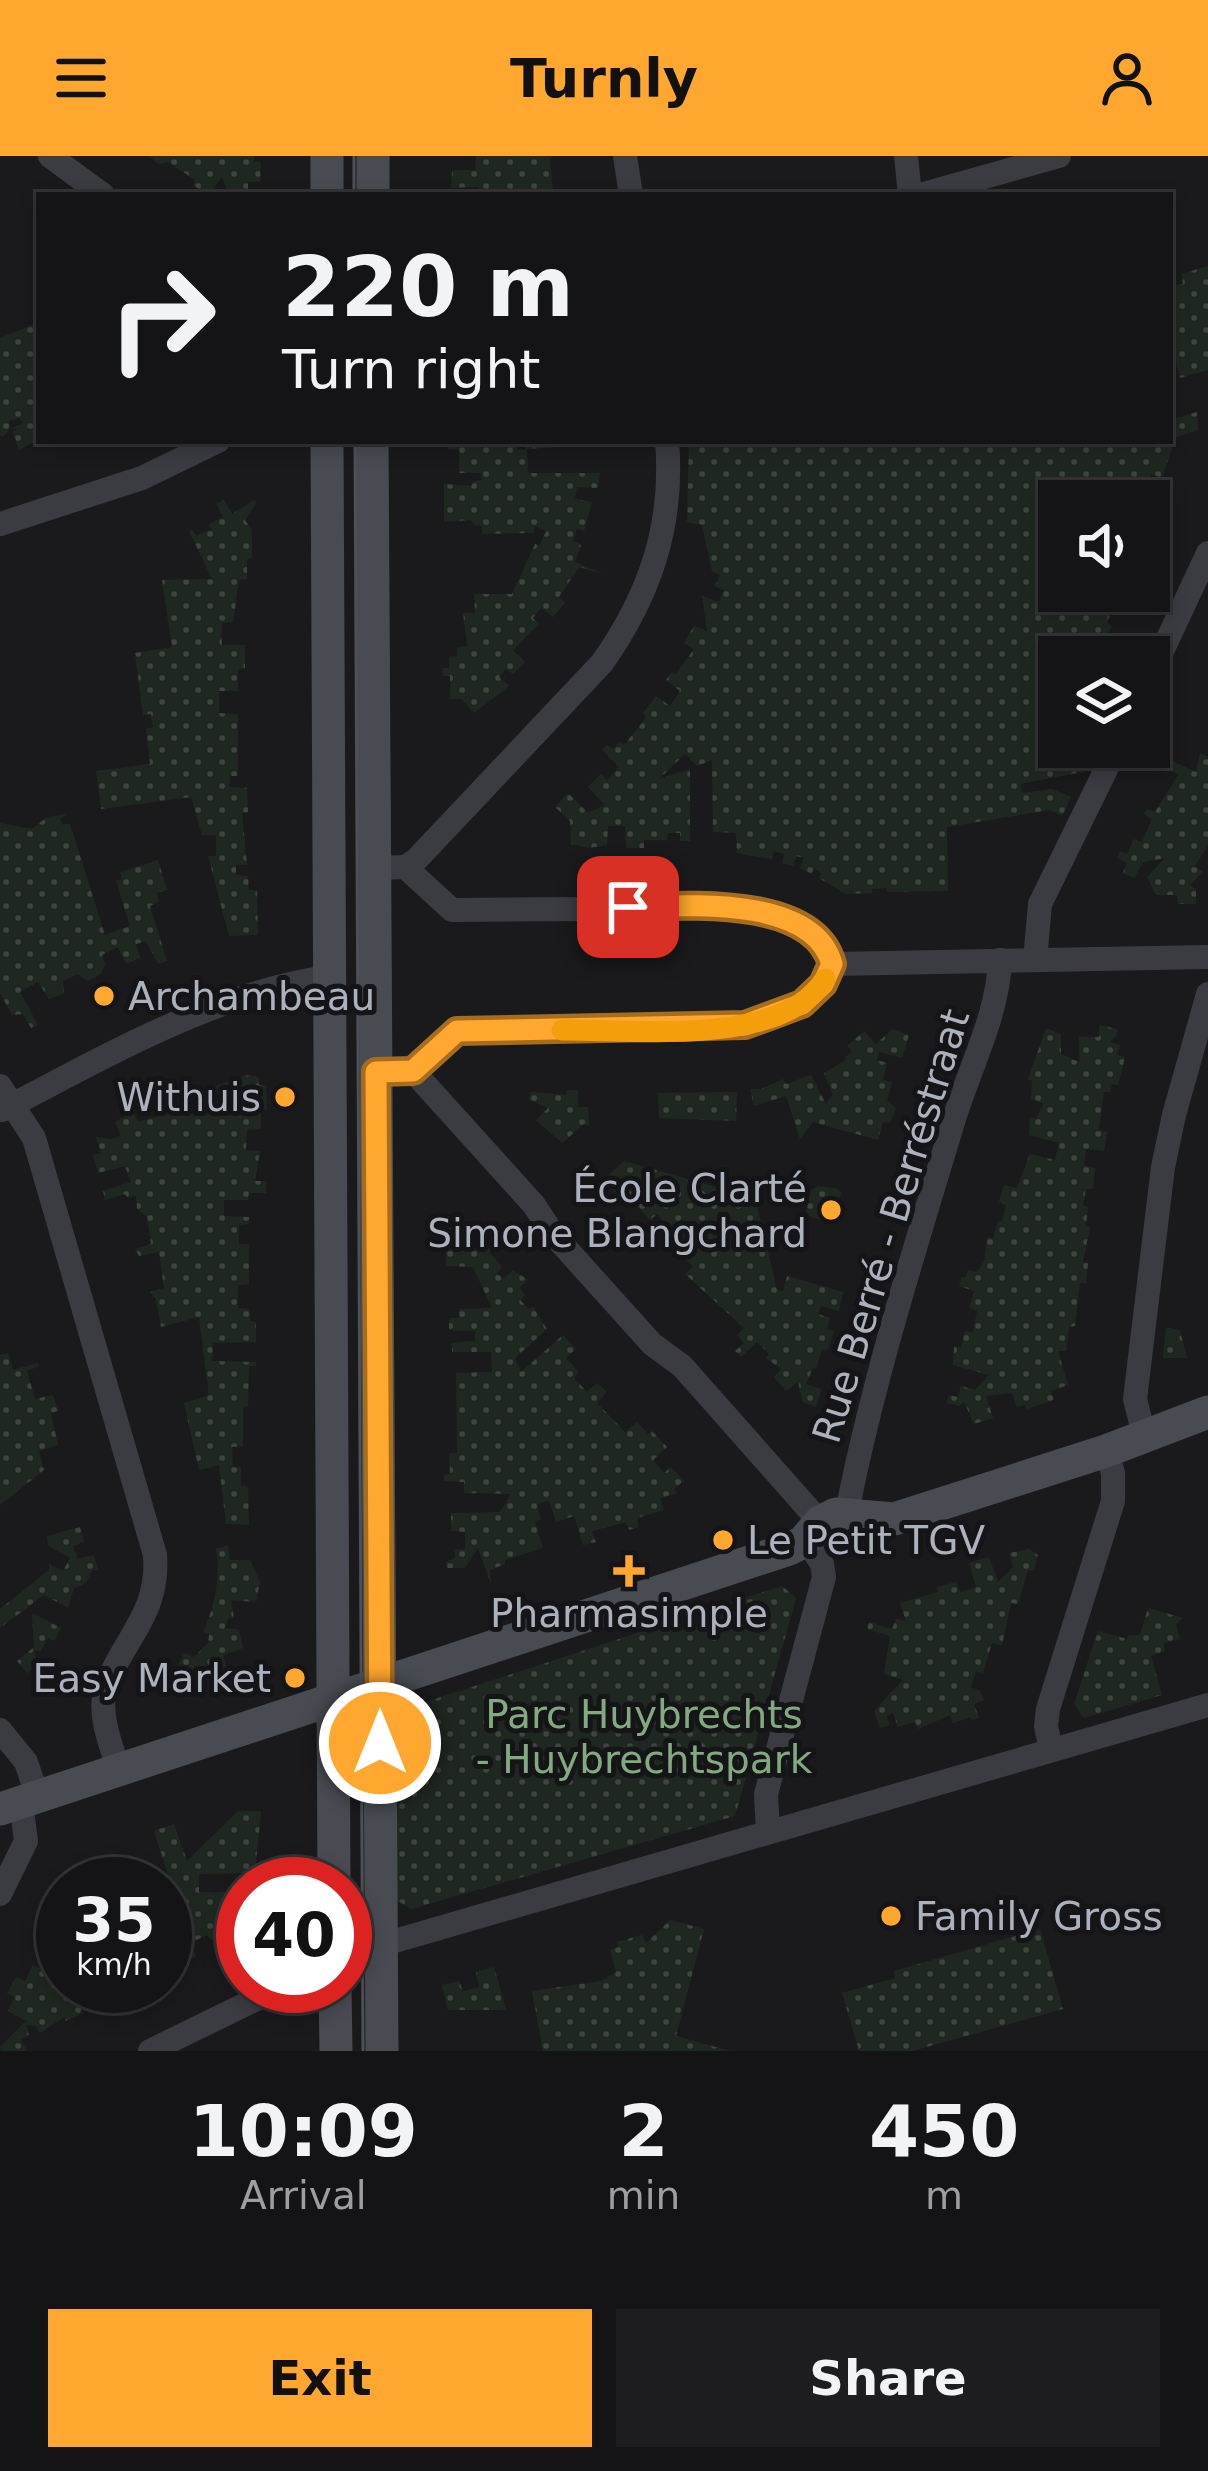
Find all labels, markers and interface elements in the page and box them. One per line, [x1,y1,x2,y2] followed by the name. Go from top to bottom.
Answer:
[48,45,114,111] icon: menu
[1094,45,1160,111] icon: person
[510,47,698,110] text: Turnly
[282,238,574,336] text: 220 m
[84,240,240,396] icon: right
[282,338,541,401] text: Turn right
[1038,480,1170,768] map controls
[1038,480,1170,612] button: sound
[1038,636,1170,768] button: layers
[577,856,679,958] pin
[595,874,661,940] icon: arrive
[128,974,375,1019] place label: Archambeau
[91,983,117,1009] marker: Archambeau
[804,1004,978,1448] street label: Rue Berré - Berréstraat
[117,1075,261,1120] place label: Withuis
[272,1084,298,1110] marker: Withuis
[427,1165,807,1256] place label: École Clarté Simone Blangchard
[818,1197,844,1223] marker: École Clarté Simone Blangchard
[747,1518,985,1563] place label: Le Petit TGV
[710,1527,736,1553] marker: Le Petit TGV
[616,1558,642,1584] marker: Pharmasimple
[490,1591,768,1636] place label: Pharmasimple
[33,1656,271,1701] place label: Easy Market
[282,1665,308,1691] marker: Easy Market
[317,1680,443,1806] position arrow
[476,1692,813,1782] park label: Parc Huybrechts - Huybrechtspark
[216,1857,372,2013] speed limit sign: 40
[72,1885,156,1955] text: 35
[915,1894,1163,1939] place label: Family Gross
[878,1903,904,1929] marker: Family Gross
[76,1947,152,1982] text: km/h
[189,2089,418,2173] text: 10:09
[618,2089,668,2173] text: 2
[869,2089,1019,2173] text: 450
[240,2173,367,2218] text: Arrival
[607,2173,680,2218] text: min
[925,2173,963,2218] text: m
[48,2309,592,2447] button: Exit
[616,2309,1160,2447] button: Share

